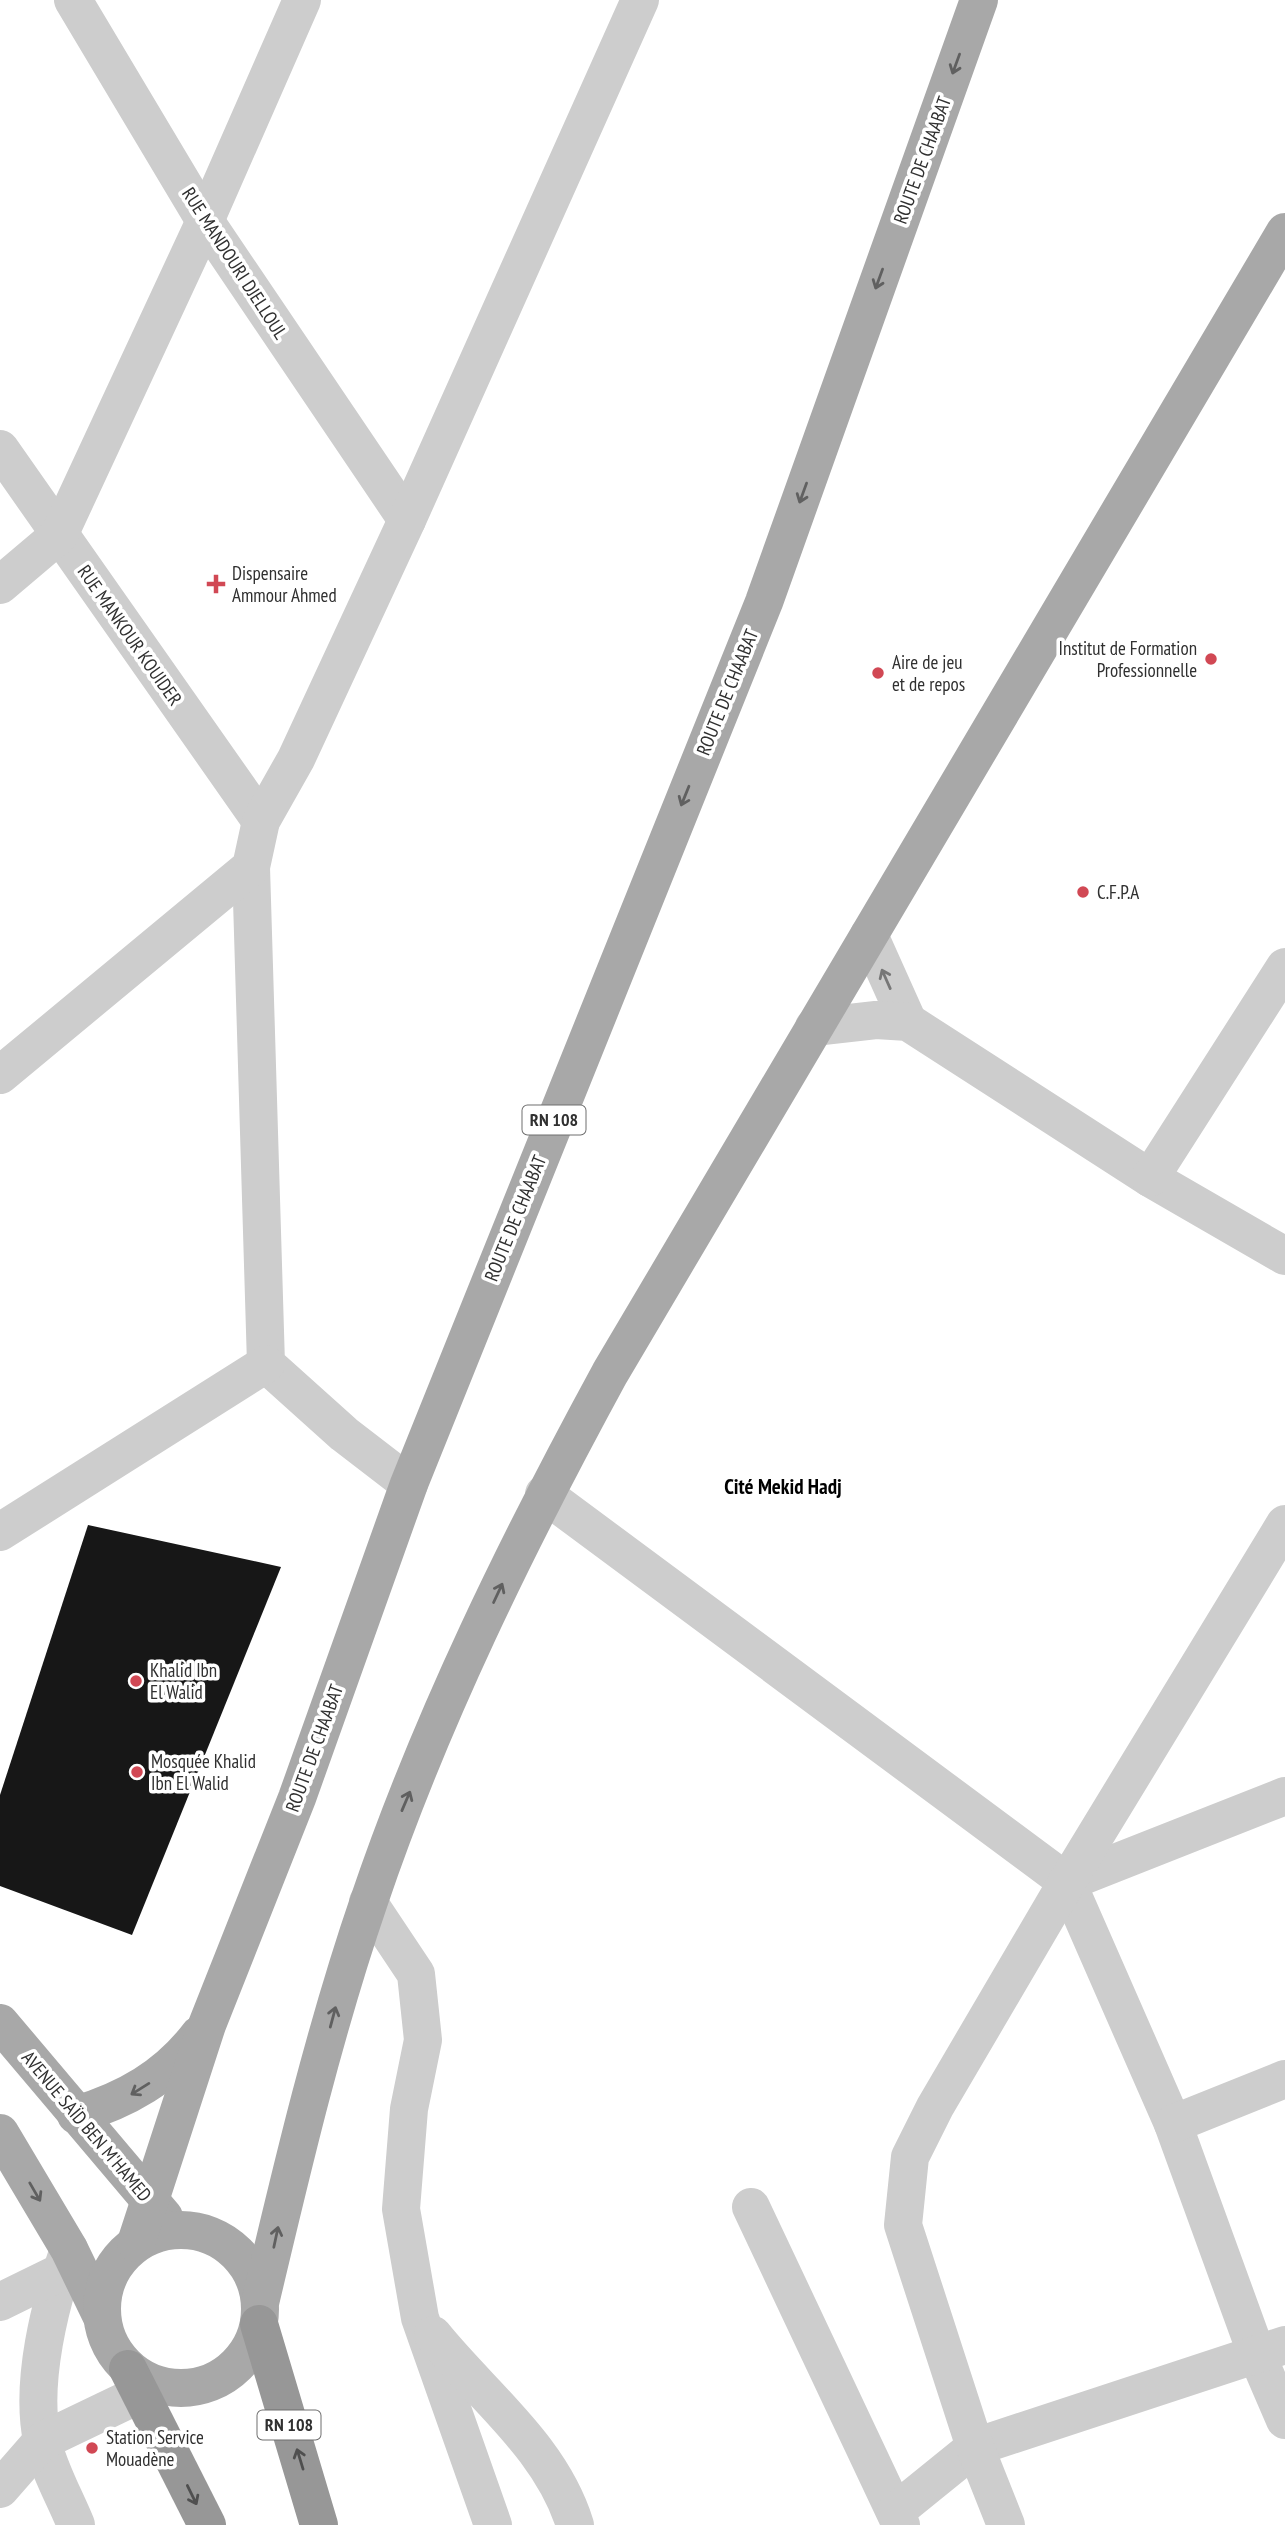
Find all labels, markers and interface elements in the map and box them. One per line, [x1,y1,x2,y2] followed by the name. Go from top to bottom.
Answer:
[949,53,961,75] one-way arrow
[888,92,956,227] street label: ROUTE DE CHAABAT
[177,183,293,343] street label: RUE MANDOURI DJELLOUL
[872,267,884,289] one-way arrow
[796,481,808,503] one-way arrow
[73,560,187,710] street label: RUE MANKOUR KOUIDER
[232,561,337,607] place label: Dispensaire Ammour Ahmed
[206,574,226,594] marker: Dispensaire Ammour Ahmed
[691,625,763,759] street label: ROUTE DE CHAABAT
[1059,636,1197,682] place label: Institut de Formation Professionnelle
[892,650,965,696] place label: Aire de jeu et de repos
[1203,651,1219,667] marker: Institut de Formation Professionnelle
[870,665,886,681] marker: Aire de jeu et de repos
[678,785,691,807] one-way arrow
[1097,880,1139,904] place label: C.F.P.A
[1075,884,1091,900] marker: C.F.P.A
[879,969,892,991] one-way arrow
[522,1106,586,1134] road number: RN 108
[479,1151,551,1285] street label: ROUTE DE CHAABAT
[724,1473,842,1500] district label: Cité Mekid Hadj
[492,1583,505,1604] one-way arrow
[150,1658,217,1704] place label: Khalid Ibn El Walid
[128,1673,144,1689] marker: Khalid Ibn El Walid
[280,1680,348,1815] street label: ROUTE DE CHAABAT
[151,1749,256,1795] place label: Mosquée Khalid Ibn El Walid
[129,1764,145,1780] marker: Mosquée Khalid Ibn El Walid
[400,1791,413,1813] one-way arrow
[327,2006,340,2029] one-way arrow
[17,2046,157,2206] street label: AVENUE SAÏD BEN M'HAMED
[131,2081,150,2096] one-way arrow
[28,2181,42,2201] one-way arrow
[269,2226,283,2249] one-way arrow
[258,2410,320,2440] road number: RN 108
[106,2425,204,2471] place label: Station Service Mouadène
[84,2440,100,2456] marker: Station Service Mouadène
[293,2449,305,2471] one-way arrow
[186,2484,200,2505] one-way arrow

